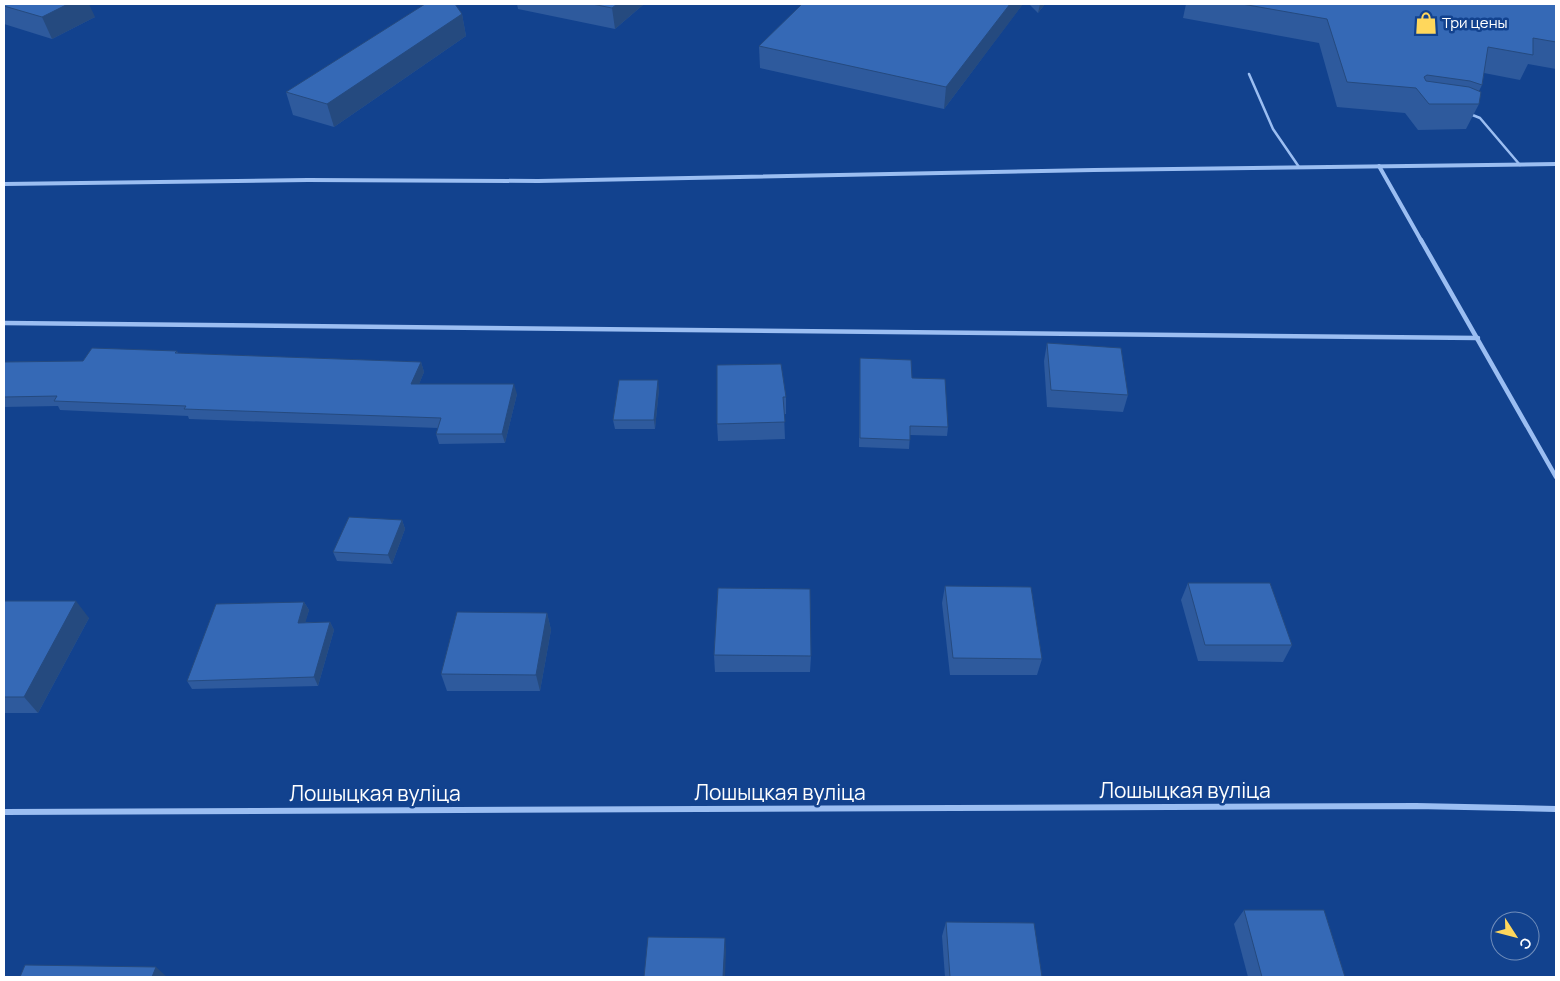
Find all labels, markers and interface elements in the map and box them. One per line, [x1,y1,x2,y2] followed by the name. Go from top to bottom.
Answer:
[1413,10,1439,36] shop icon: Три цены
[1442,12,1508,33] place label: Три цены
[1099,776,1271,804] street label: Лошыцкая вуліца
[694,778,866,806] street label: Лошыцкая вуліца
[289,779,461,807] street label: Лошыцкая вуліца
[1490,911,1540,961] north arrow
[1515,934,1537,954] text: С

